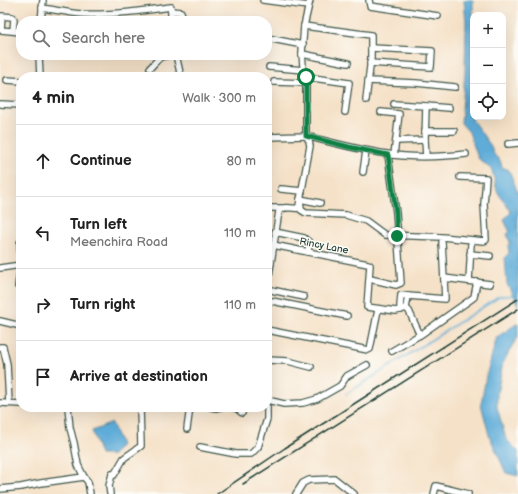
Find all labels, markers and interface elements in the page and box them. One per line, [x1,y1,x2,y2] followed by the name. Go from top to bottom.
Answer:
[470,12,506,120] map controls
[470,12,506,48] button: +
[16,16,272,60] search box
[30,27,52,49] icon: search
[62,29,145,48] text: Search here
[470,48,506,84] button: −
[297,68,315,86] route start
[470,84,506,120] button: locate
[32,88,75,108] text: 4 min
[182,90,256,106] text: Walk · 300 m
[32,150,54,172] icon: ahead
[70,151,132,170] text: Continue
[227,153,256,169] text: 80 m
[70,215,127,234] text: Turn left
[32,222,54,244] icon: left
[224,225,256,241] text: 110 m
[388,227,406,245] route end
[70,234,168,250] text: Meenchira Road
[299,235,350,257] street label: Rincy Lane
[32,294,54,316] icon: right
[70,295,135,314] text: Turn right
[224,297,256,313] text: 110 m
[32,366,54,388] icon: arrive
[70,367,208,386] text: Arrive at destination

